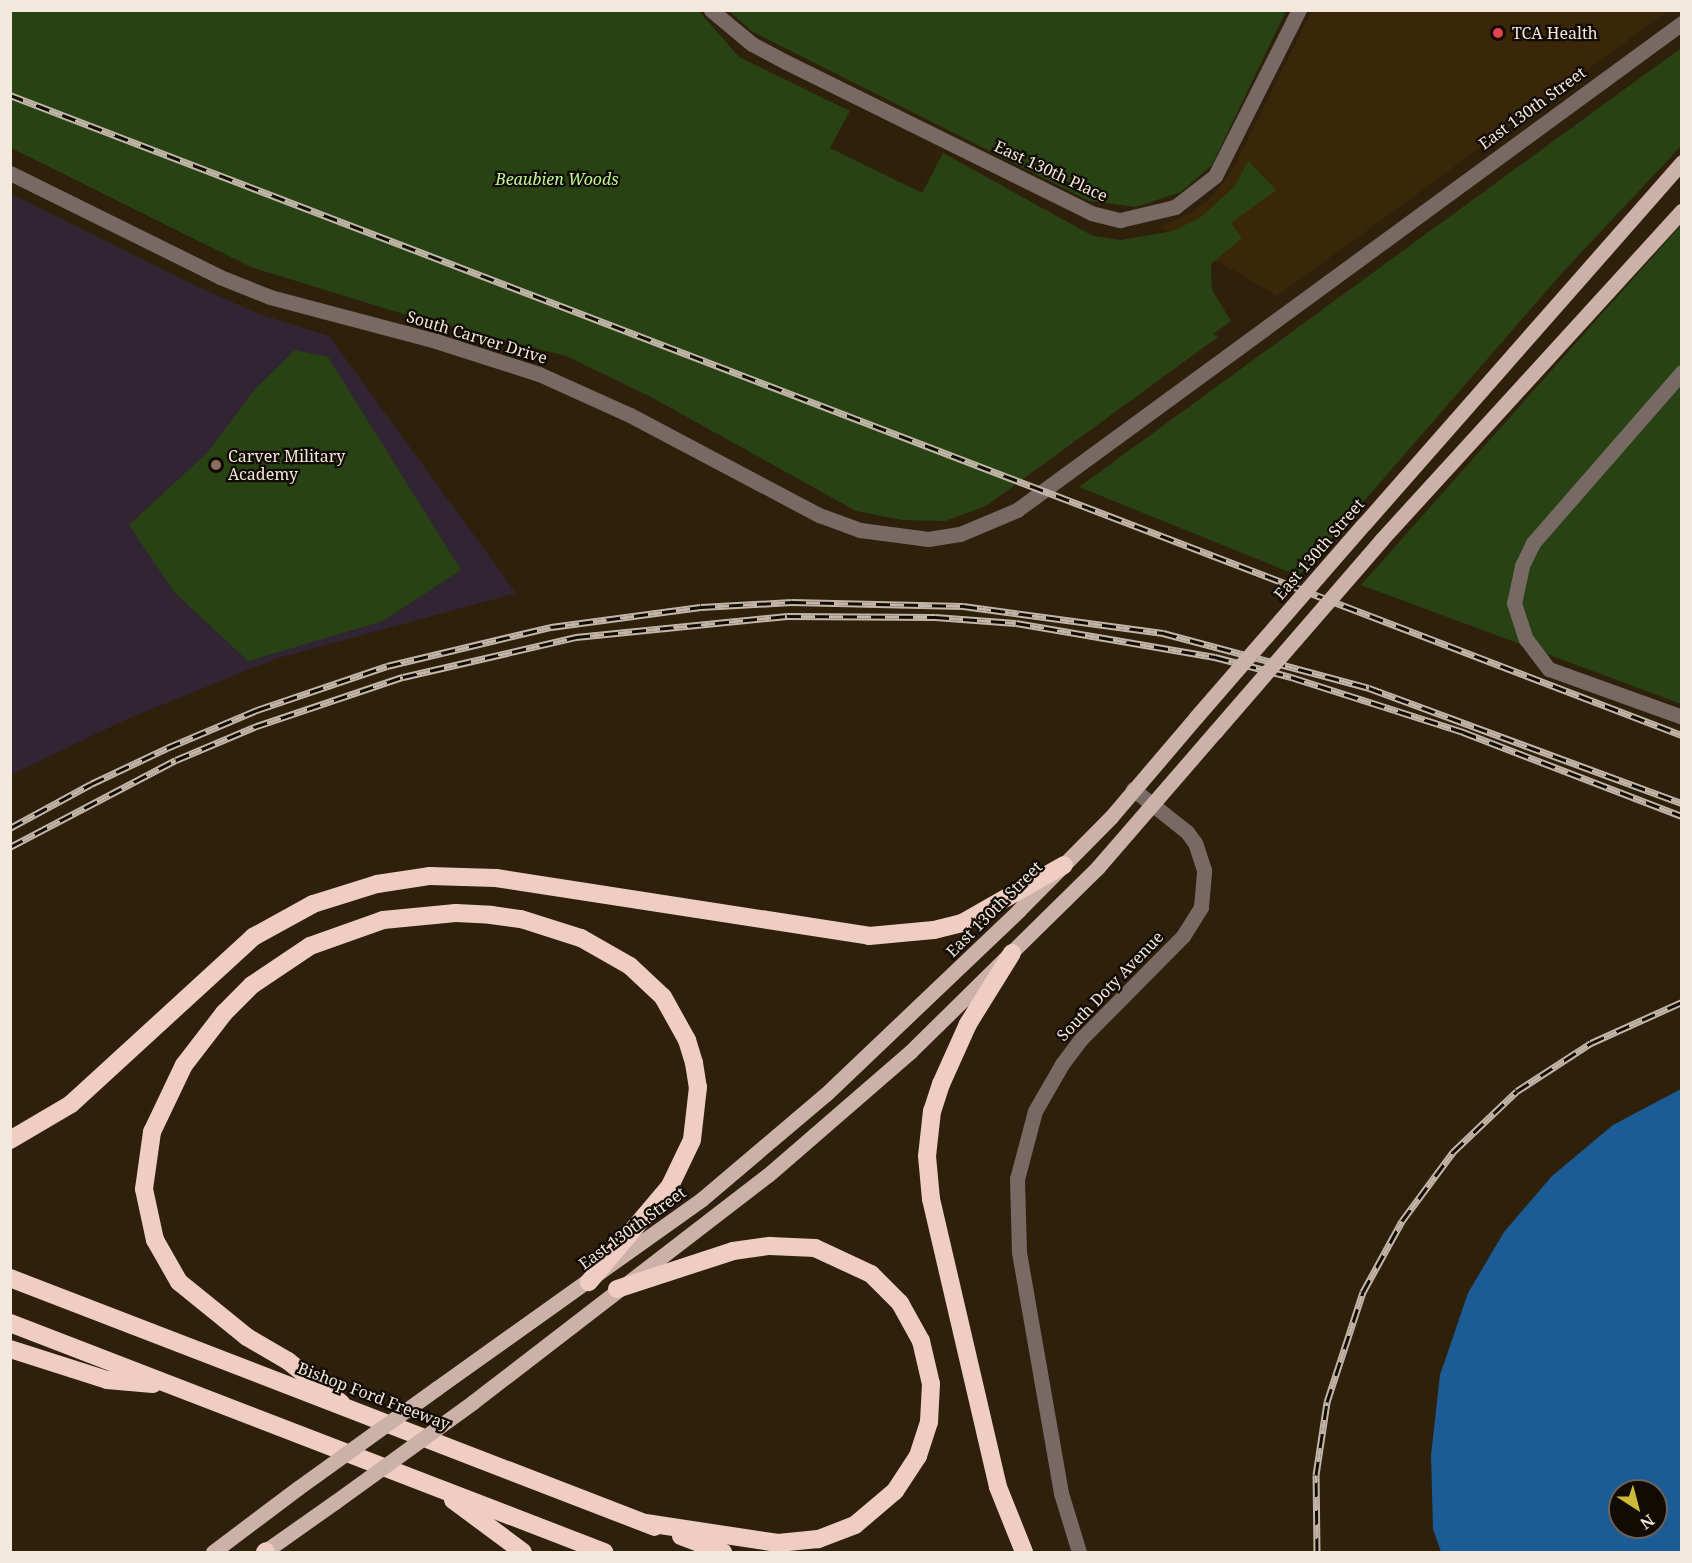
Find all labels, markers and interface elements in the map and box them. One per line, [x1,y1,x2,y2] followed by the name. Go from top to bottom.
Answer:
[1512,23,1598,43] place label: TCA Health
[1489,24,1507,42] marker: TCA Health
[1475,63,1589,153] street label: East 130th Street
[991,136,1111,206] street label: East 130th Place
[495,169,619,189] park label: Beaubien Woods
[404,306,550,368] street label: South Carver Drive
[228,446,345,484] place label: Carver Military Academy
[209,458,223,472] marker: Carver Military Academy
[1270,495,1368,603] street label: East 130th Street
[942,857,1046,961] street label: East 130th Street
[1053,927,1167,1045] street label: South Doty Avenue
[575,1183,689,1273] street label: East 130th Street
[295,1358,453,1434] street label: Bishop Ford Freeway
[1608,1479,1668,1539] north arrow
[1636,1509,1659,1535] text: N

